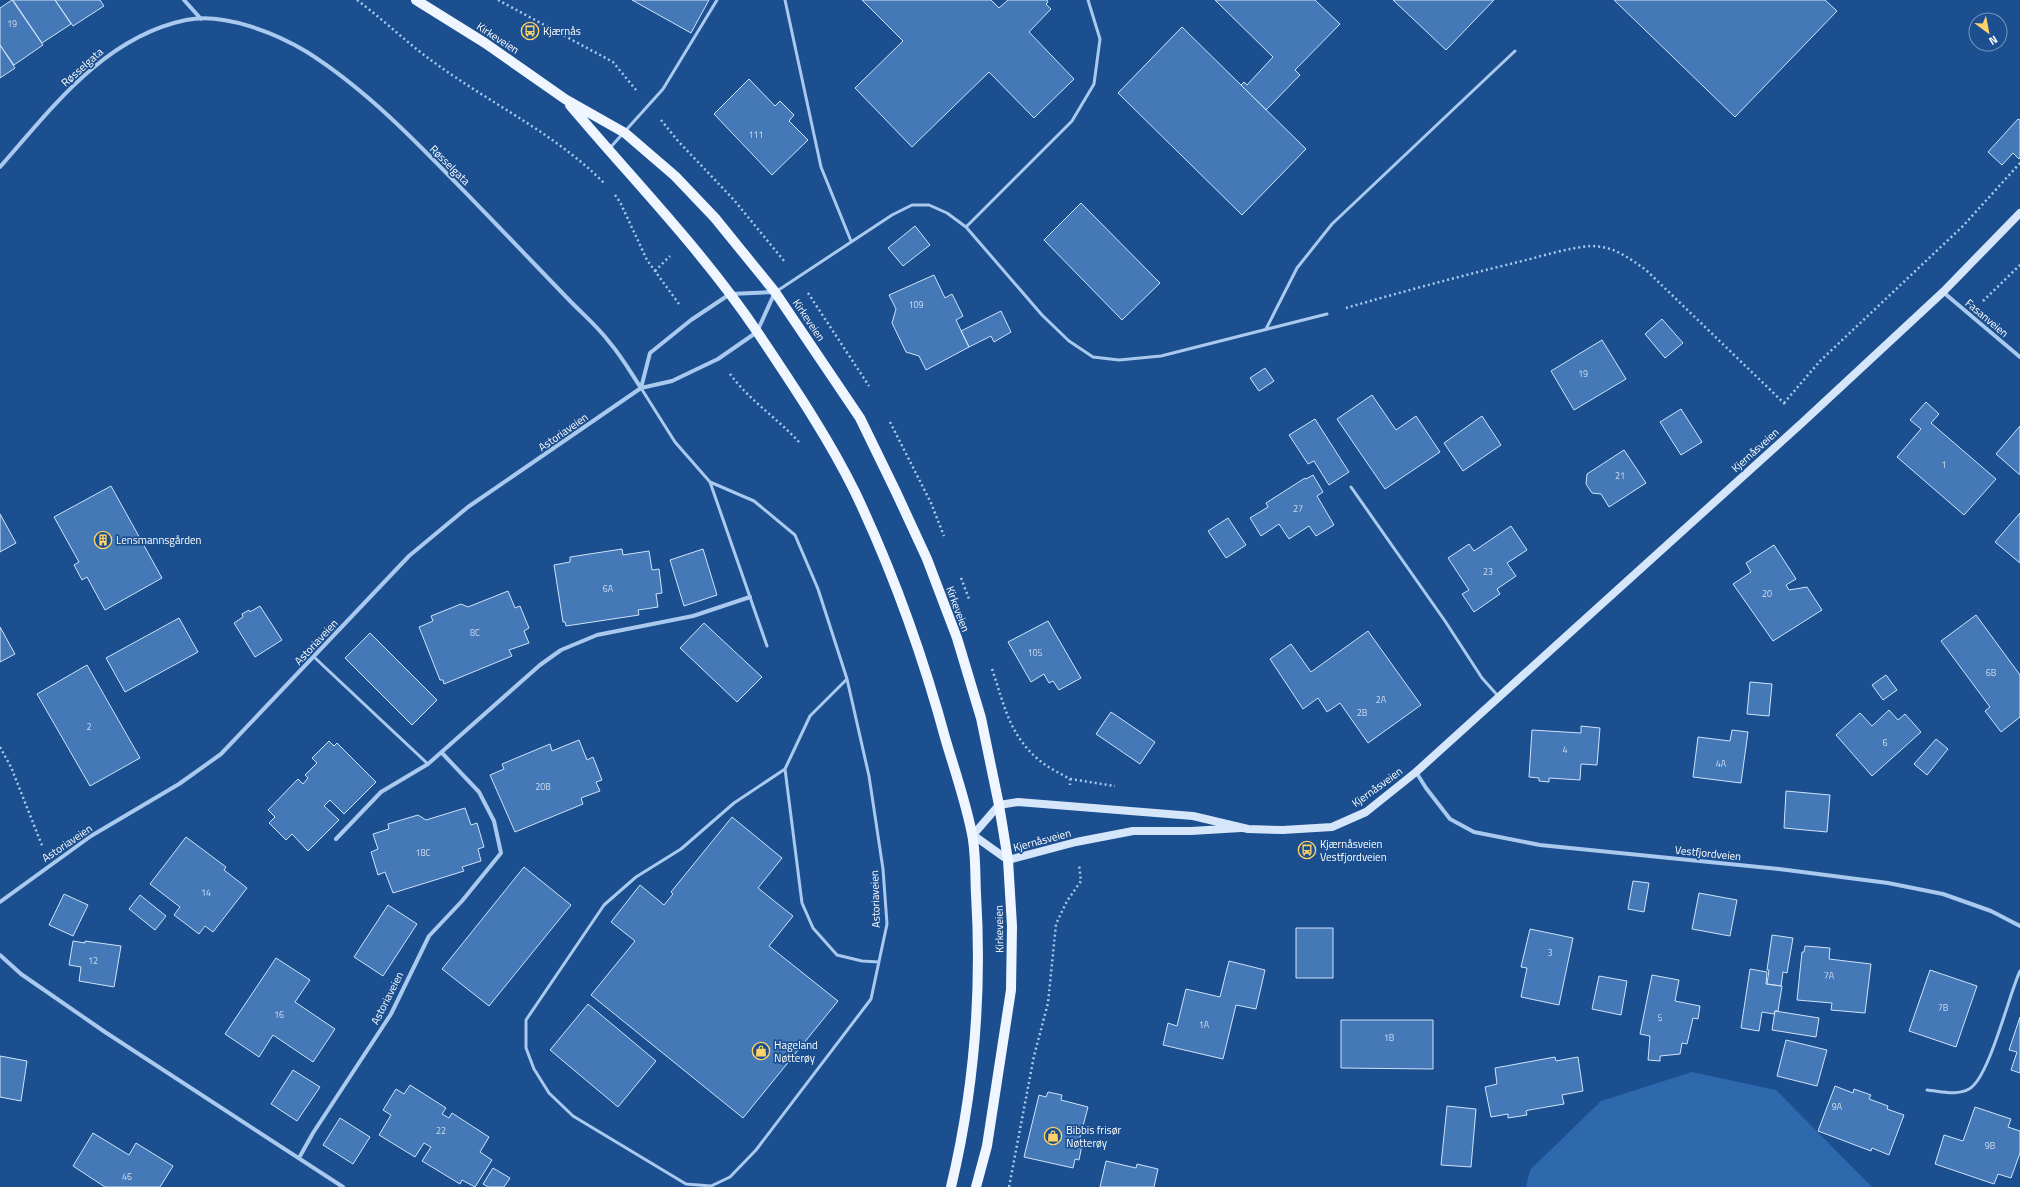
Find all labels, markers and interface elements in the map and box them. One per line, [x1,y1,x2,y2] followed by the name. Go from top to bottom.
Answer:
[1968,12,2008,52] north arrow
[7,17,17,30] house number: 19
[474,18,522,58] street label: Kirkeveien
[520,21,540,41] bus stop icon: Kjærnås
[543,23,581,39] place label: Kjærnås
[1986,32,2001,49] text: N
[58,44,107,90] street label: Røsselgata
[748,128,764,141] house number: 111
[426,141,474,189] street label: Røsselgata
[1962,295,2012,341] street label: Fasanveien
[789,296,829,344] street label: Kirkeveien
[908,298,924,311] house number: 109
[1578,367,1588,380] house number: 19
[535,409,591,455] street label: Astoriaveien
[1728,424,1782,476] street label: Kjernåsveien
[1941,458,1947,471] house number: 1
[1615,469,1625,482] house number: 21
[1293,502,1303,515] house number: 27
[93,530,113,550] building icon: Lensmannsgården
[116,532,202,548] place label: Lensmannsgården
[1483,565,1493,578] house number: 23
[603,582,614,595] house number: 6A
[942,584,974,634] street label: Kirkeveien
[1762,587,1772,600] house number: 20
[290,615,342,669] street label: Astoriaveien
[470,626,480,639] house number: 8C
[1027,646,1043,659] house number: 105
[1986,666,1997,679] house number: 6B
[1376,693,1387,706] house number: 2A
[1357,706,1368,719] house number: 2B
[86,720,92,733] house number: 2
[1882,736,1888,749] house number: 6
[1562,743,1568,756] house number: 4
[1716,757,1727,770] house number: 4A
[1348,763,1406,811] street label: Kjernåsveien
[535,780,551,793] house number: 20B
[39,820,95,866] street label: Astoriaveien
[1011,825,1073,855] street label: Kjernåsveien
[1320,836,1387,865] place label: Kjærnåsveien Vestfjordveien
[1297,840,1317,860] bus stop icon: Kjærnåsveien Vestfjordveien
[1674,842,1742,864] street label: Vestfjordveien
[416,846,431,859] house number: 18C
[866,870,884,928] street label: Astoriaveien
[201,886,211,899] house number: 14
[991,905,1007,953] street label: Kirkeveien
[1547,946,1553,959] house number: 3
[88,954,98,967] house number: 12
[367,969,407,1027] street label: Astoriaveien
[1824,969,1835,982] house number: 7A
[1938,1001,1949,1014] house number: 7B
[274,1008,284,1021] house number: 16
[1657,1011,1663,1024] house number: 5
[1199,1018,1210,1031] house number: 1A
[1384,1031,1395,1044] house number: 1B
[774,1037,818,1066] place label: Hageland Nøtterøy
[751,1041,771,1061] shop icon: Hageland Nøtterøy
[1832,1100,1843,1113] house number: 9A
[1066,1122,1121,1151] place label: Bibbis frisør Nøtterøy
[436,1124,446,1137] house number: 22
[1043,1126,1063,1146] shop icon: Bibbis frisør Nøtterøy
[1985,1139,1996,1152] house number: 9B
[122,1170,132,1183] house number: 46

